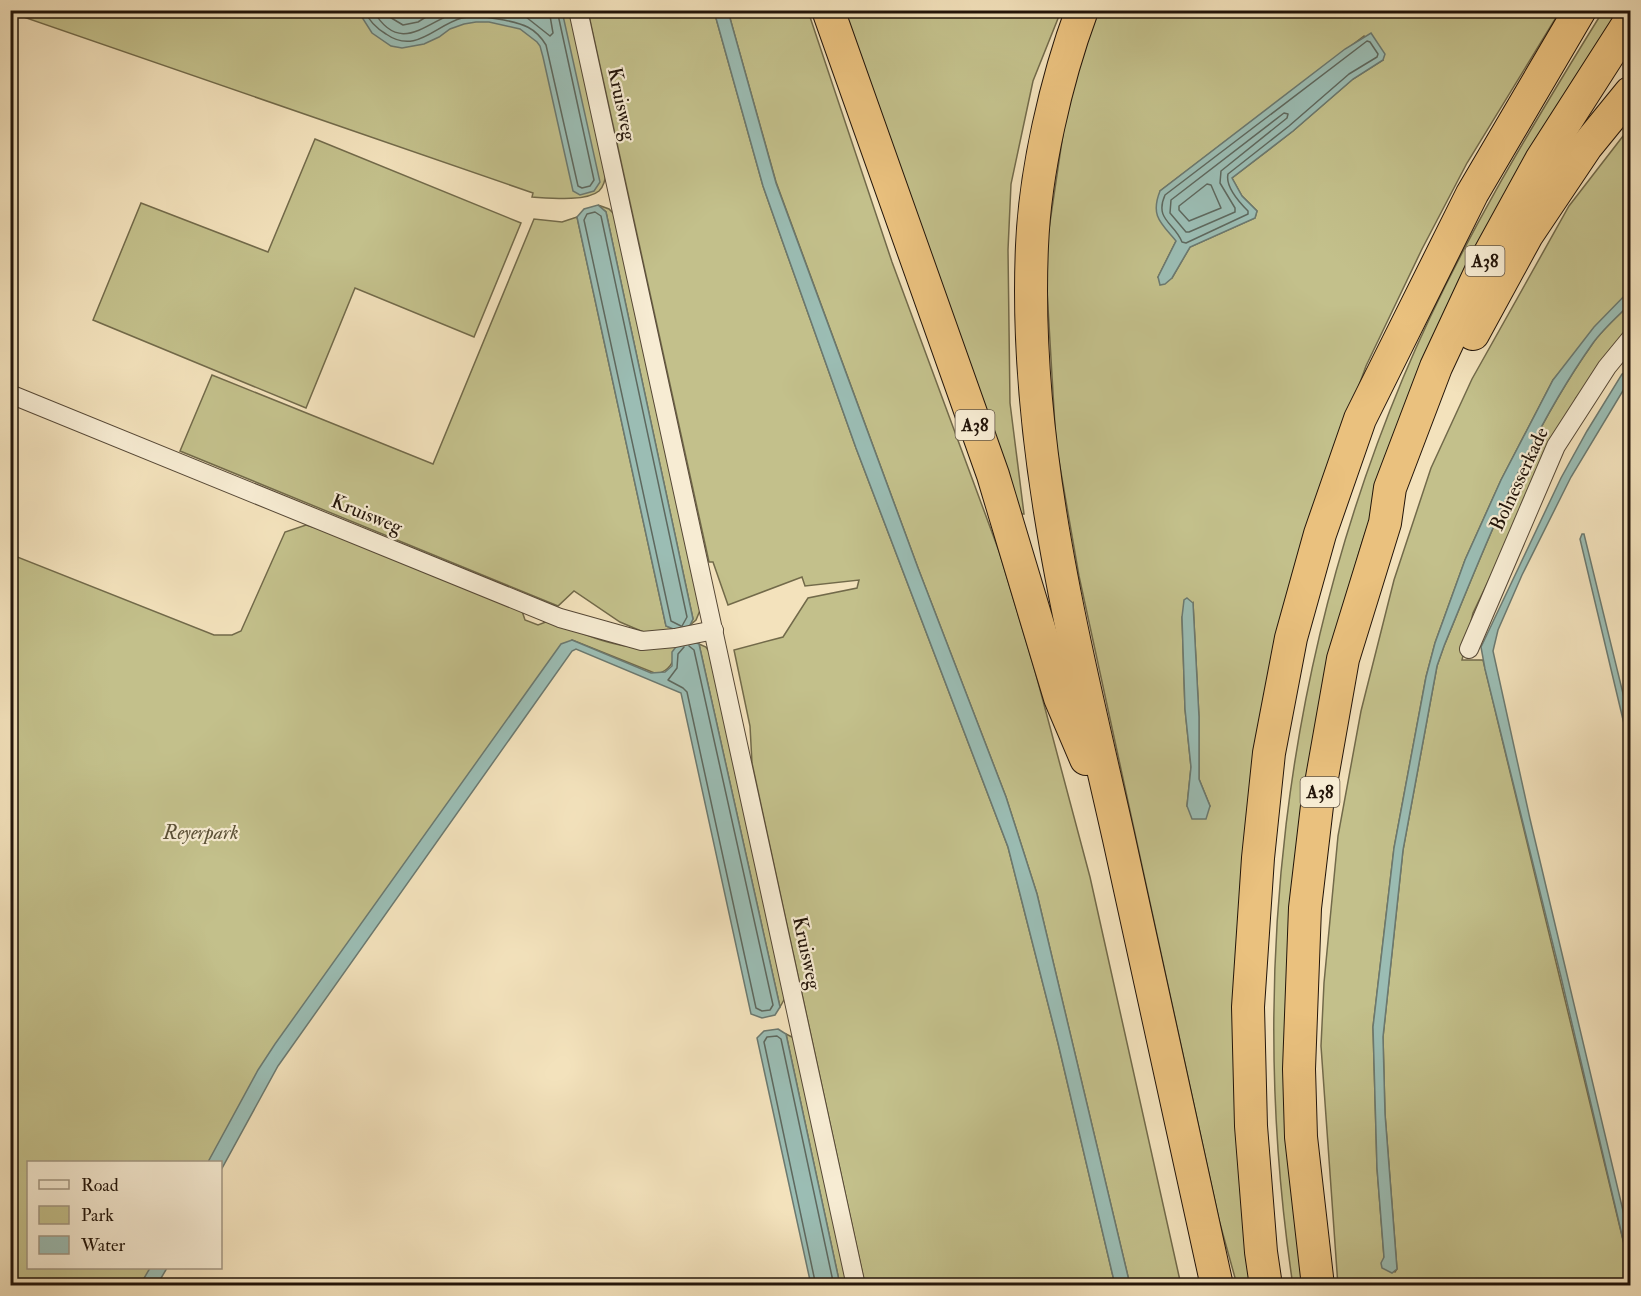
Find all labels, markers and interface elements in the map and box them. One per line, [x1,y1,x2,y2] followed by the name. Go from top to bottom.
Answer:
[602,65,642,144] street label: Kruisweg
[1466,246,1504,276] road number: A38
[956,410,994,440] road number: A38
[1484,423,1554,535] street label: Bolnesserkade
[328,488,407,540] street label: Kruisweg
[1300,777,1340,807] road number: A38
[162,820,239,845] park label: Reyerpark
[787,914,827,993] street label: Kruisweg
[27,1161,222,1269] legend
[81,1174,119,1197] text: Road
[81,1204,114,1227] text: Park
[80,1234,125,1257] text: Water

